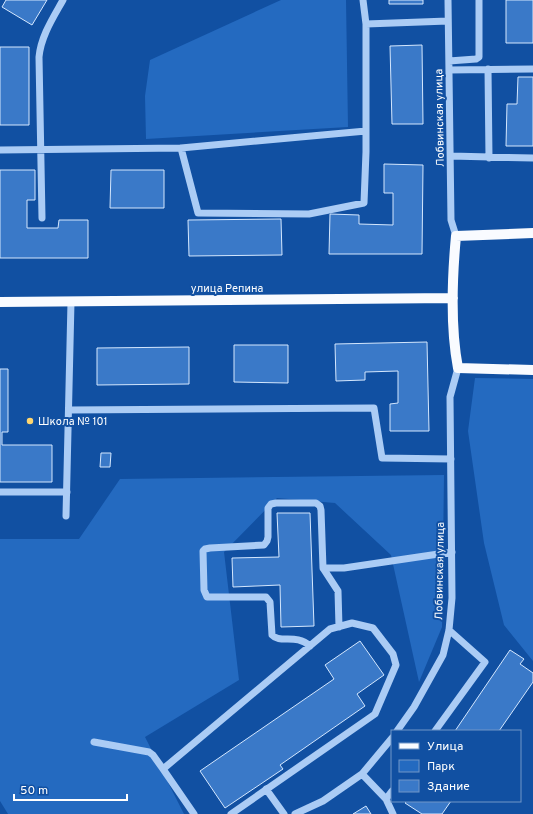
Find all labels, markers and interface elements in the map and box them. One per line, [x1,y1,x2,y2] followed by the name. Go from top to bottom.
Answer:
[432,69,448,167] street label: Лобвинская улица
[191,282,263,296] street label: улица Репина
[38,415,108,429] place label: Школа № 101
[25,416,35,426] marker: Школа № 101
[432,522,448,620] street label: Лобвинская улица
[391,730,521,802] legend
[427,739,463,755] text: Улица
[427,759,455,775] text: Парк
[14,776,127,802] scale bar
[427,779,470,795] text: Здание
[20,783,48,799] text: 50 m

